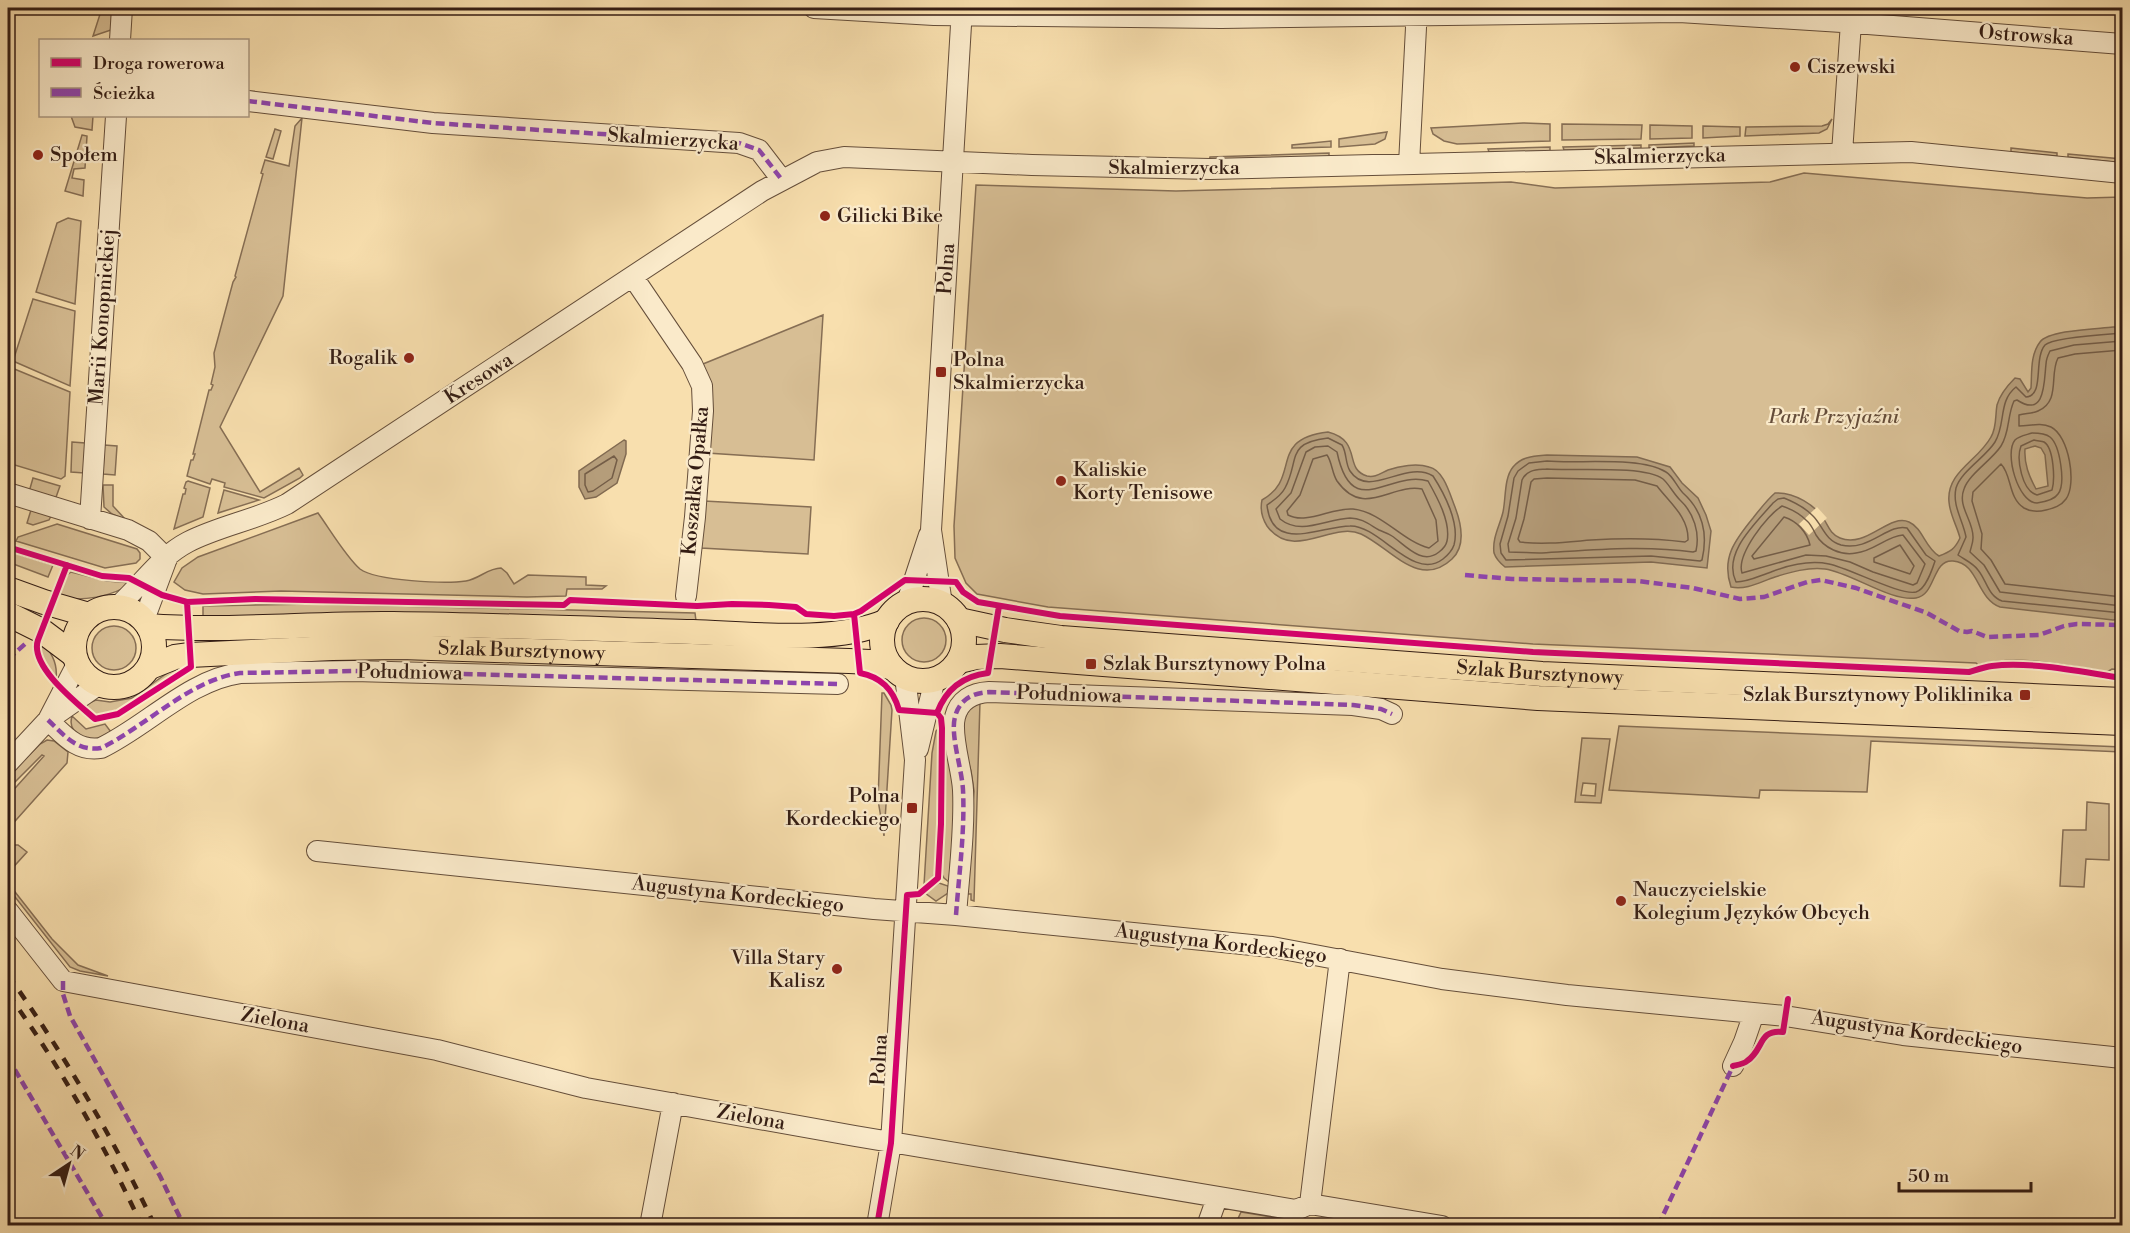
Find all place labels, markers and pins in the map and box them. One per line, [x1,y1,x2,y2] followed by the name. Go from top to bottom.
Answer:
[1807,55,1896,80] place label: Ciszewski
[1788,60,1802,74] marker: Ciszewski
[50,143,118,168] place label: Społem
[31,148,45,162] marker: Społem
[837,204,943,229] place label: Gilicki Bike
[818,209,832,223] marker: Gilicki Bike
[329,346,399,371] place label: Rogalik
[953,348,1085,396] place label: Polna Skalmierzycka
[402,351,416,365] marker: Rogalik
[934,365,948,379] marker: Polna Skalmierzycka
[1073,458,1213,506] place label: Kaliskie Korty Tenisowe
[1054,474,1068,488] marker: Kaliskie Korty Tenisowe
[1103,652,1327,677] place label: Szlak Bursztynowy Polna
[1084,657,1098,671] marker: Szlak Bursztynowy Polna
[1743,683,2014,708] place label: Szlak Bursztynowy Poliklinika
[2018,688,2032,702] marker: Szlak Bursztynowy Poliklinika
[786,784,901,832] place label: Polna Kordeckiego
[905,801,919,815] marker: Polna Kordeckiego
[1633,878,1870,926] place label: Nauczycielskie Kolegium Języków Obcych
[1614,894,1628,908] marker: Nauczycielskie Kolegium Języków Obcych
[730,946,825,994] place label: Villa Stary Kalisz
[830,962,844,976] marker: Villa Stary Kalisz

